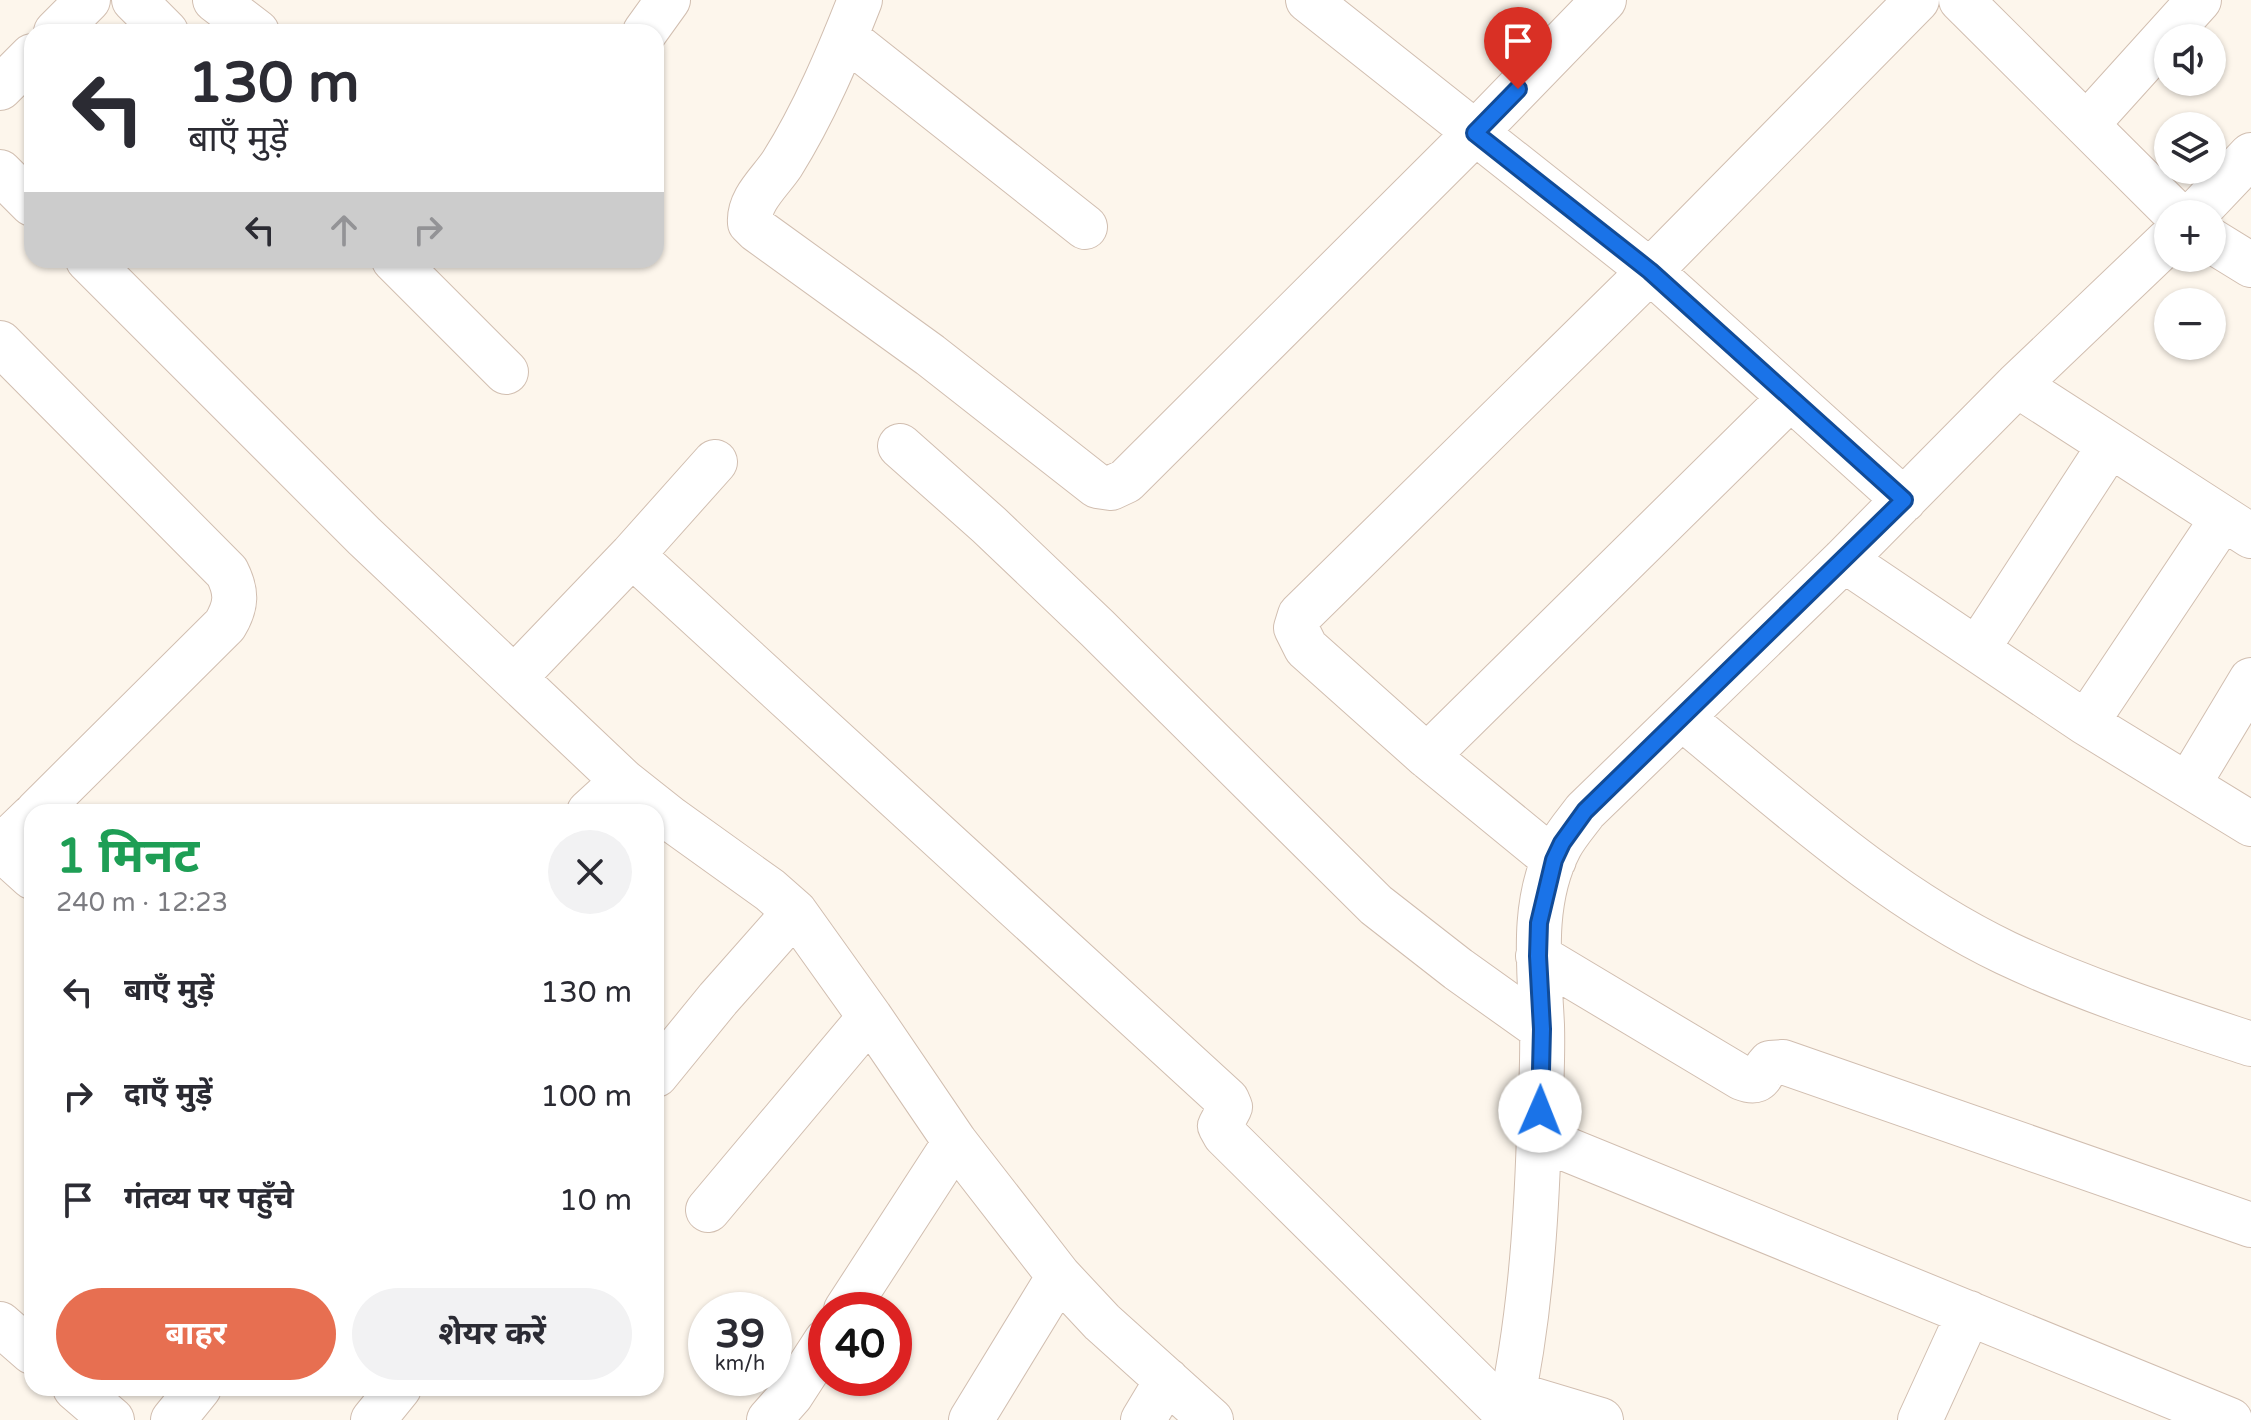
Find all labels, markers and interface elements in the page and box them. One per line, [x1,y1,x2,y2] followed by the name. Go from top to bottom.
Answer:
[1484,7,1552,89] pin
[1496,19,1540,63] icon: arrive
[2154,24,2226,360] map controls
[2154,24,2226,96] button: sound
[188,50,359,117] text: 130 m
[56,56,160,160] icon: left
[2154,112,2226,184] button: layers
[188,118,288,161] text: बाएँ मुड़ें
[2154,200,2226,272] button: +
[238,208,282,252] icon: left
[322,208,366,252] icon: ahead
[406,208,450,252] icon: right
[2154,288,2226,360] button: −
[56,828,199,886] text: 1 मिनट
[548,830,632,914] button: close
[56,887,228,918] text: 240 m · 12:23
[56,970,100,1014] icon: left
[124,972,214,1009] text: बाएँ मुड़ें
[540,974,632,1011] text: 130 m
[1498,1069,1582,1153] position arrow
[56,1074,100,1118] icon: right
[124,1076,212,1113] text: दाएँ मुड़ें
[540,1078,632,1115] text: 100 m
[56,1178,100,1222] icon: arrive
[124,1180,294,1217] text: गंतव्य पर पहुँचे
[559,1182,632,1219] text: 10 m
[56,1288,336,1380] button: बाहर
[352,1288,632,1380] button: शेयर करें
[808,1292,912,1396] speed limit sign: 40
[715,1310,765,1358] text: 39
[715,1352,765,1376] text: km/h

